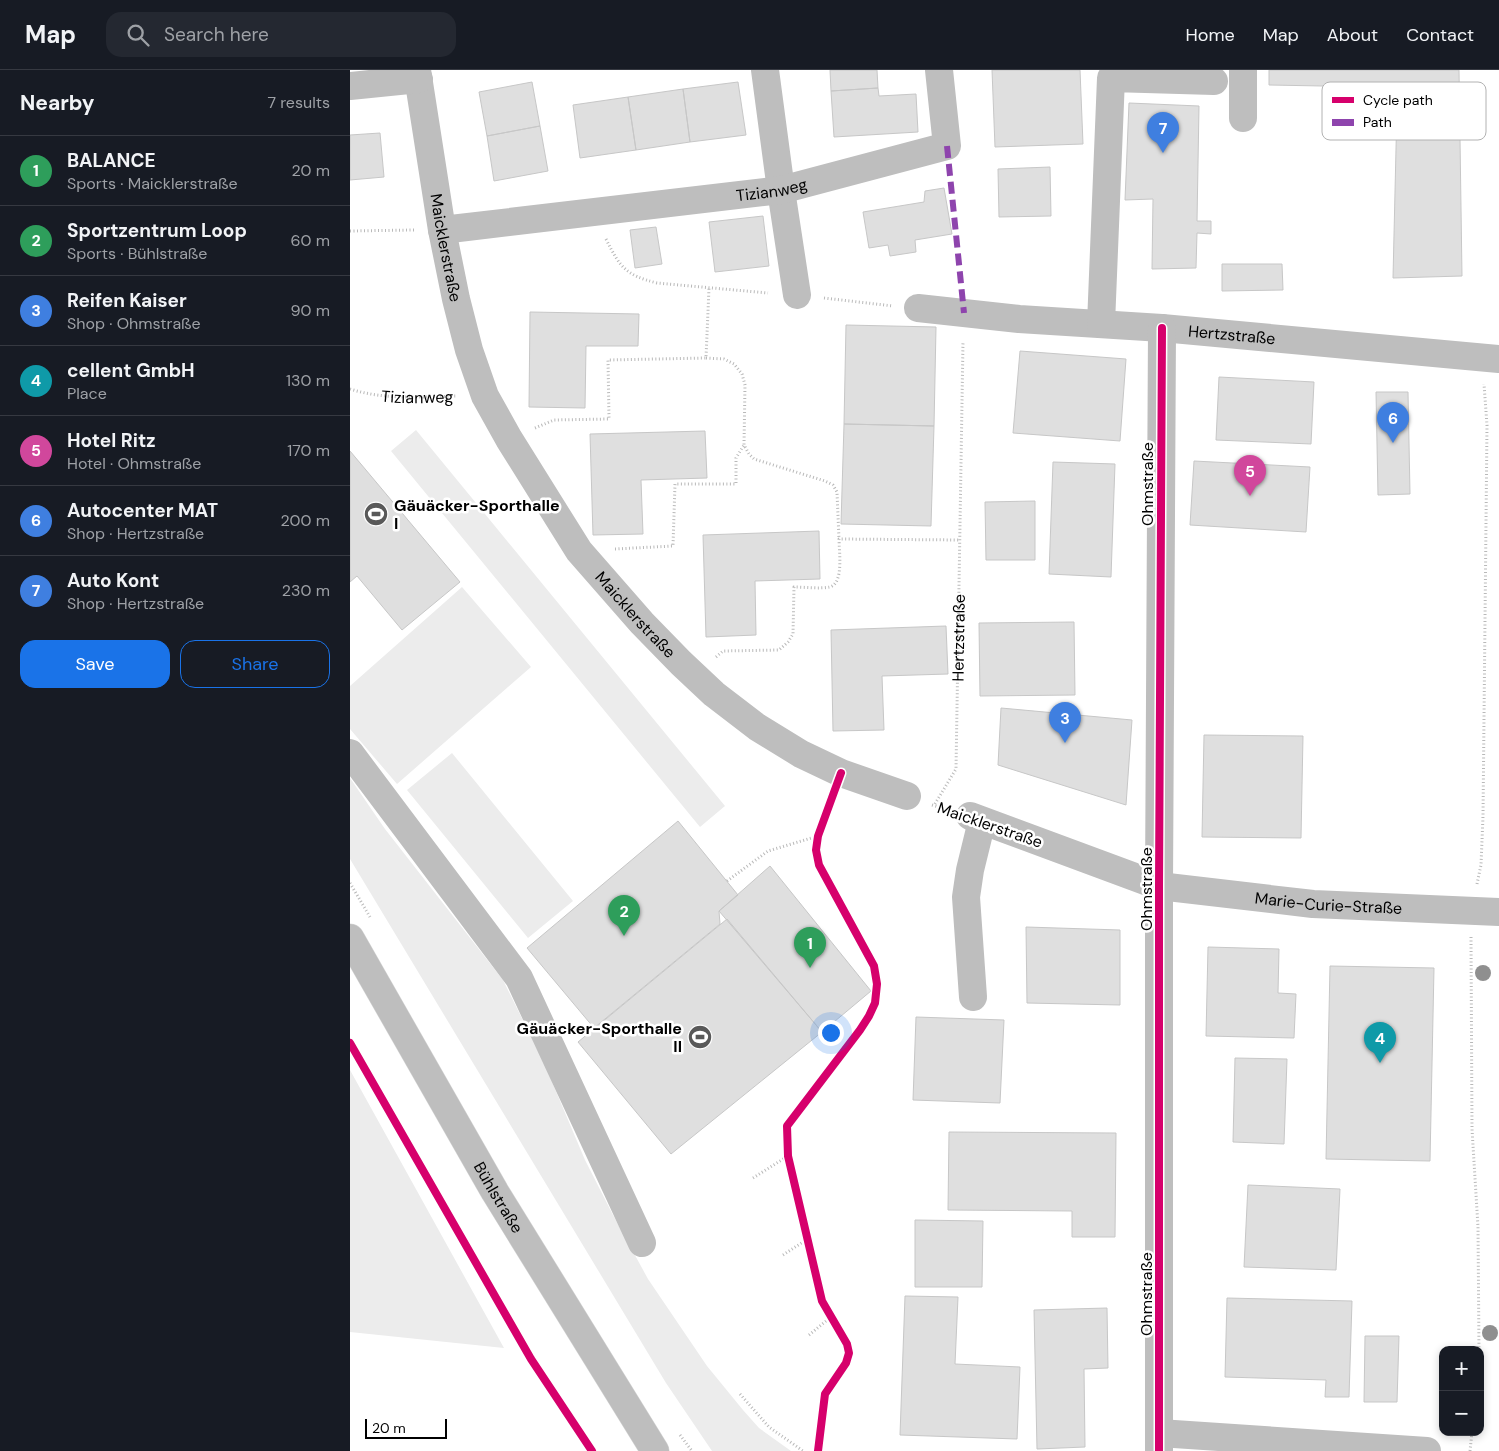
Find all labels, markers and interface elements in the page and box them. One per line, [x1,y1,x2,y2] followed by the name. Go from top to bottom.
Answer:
[106,12,456,57] search box
[25,19,76,50] text: Map
[124,21,152,49] icon: search
[164,22,269,47] text: Search here
[1185,23,1235,47] text: Home
[1263,23,1299,47] text: Map
[1327,23,1378,47] text: About
[1406,23,1474,47] text: Contact
[1322,82,1486,140] legend
[20,89,94,117] text: Nearby
[1363,91,1433,109] text: Cycle path
[267,92,330,113] text: 7 results
[1147,112,1179,153] pin: 7
[1363,113,1392,131] text: Path
[67,148,156,173] text: BALANCE
[33,160,39,181] text: 1
[291,160,330,181] text: 20 m
[67,173,238,194] text: Sports · Maicklerstraße
[735,173,809,206] street label: Tizianweg
[426,192,467,304] street label: Maicklerstraße
[67,218,247,243] text: Sportzentrum Loop
[31,230,41,251] text: 2
[290,230,330,251] text: 60 m
[67,243,207,264] text: Sports · Bühlstraße
[67,288,187,313] text: Reifen Kaiser
[31,300,41,321] text: 3
[290,300,330,321] text: 90 m
[67,313,201,334] text: Shop · Ohmstraße
[1187,320,1276,349] street label: Hertzstraße
[67,358,195,383] text: cellent GmbH
[31,370,41,391] text: 4
[286,370,330,391] text: 130 m
[67,383,107,404] text: Place
[380,385,454,408] street label: Tizianweg
[1377,402,1409,443] pin: 6
[67,428,155,453] text: Hotel Ritz
[31,440,41,461] text: 5
[287,440,330,461] text: 170 m
[1137,442,1158,526] street label: Ohmstraße
[67,453,201,474] text: Hotel · Ohmstraße
[1234,455,1266,496] pin: 5
[394,495,560,534] place label: Gäuäcker-Sporthalle I
[67,498,218,523] text: Autocenter MAT
[363,501,389,527] sports icon: Gäuäcker-Sporthalle I
[31,510,41,531] text: 6
[281,510,330,531] text: 200 m
[67,523,204,544] text: Shop · Hertzstraße
[591,567,680,662] street label: Maicklerstraße
[67,568,159,593] text: Auto Kont
[32,580,40,601] text: 7
[282,580,330,601] text: 230 m
[67,593,204,614] text: Shop · Hertzstraße
[947,594,969,682] street label: Hertzstraße
[20,640,170,688] button: Save
[180,640,330,688] button: Share
[1049,702,1081,743] pin: 3
[935,797,1045,853] street label: Maicklerstraße
[1136,847,1157,931] street label: Ohmstraße
[1254,887,1403,918] street label: Marie-Curie-Straße
[608,895,640,936] pin: 2
[794,927,826,968] pin: 1
[516,1018,682,1057] place label: Gäuäcker-Sporthalle II
[818,1020,844,1046] your location
[1364,1022,1396,1063] pin: 4
[687,1024,713,1050] sports icon: Gäuäcker-Sporthalle II
[469,1158,528,1237] street label: Bühlstraße
[1136,1252,1157,1336] street label: Ohmstraße
[1439,1346,1484,1436] map controls
[1439,1346,1484,1391] button: +
[1439,1391,1484,1436] button: −
[365,1416,448,1439] scale bar
[372,1419,406,1437] text: 20 m

